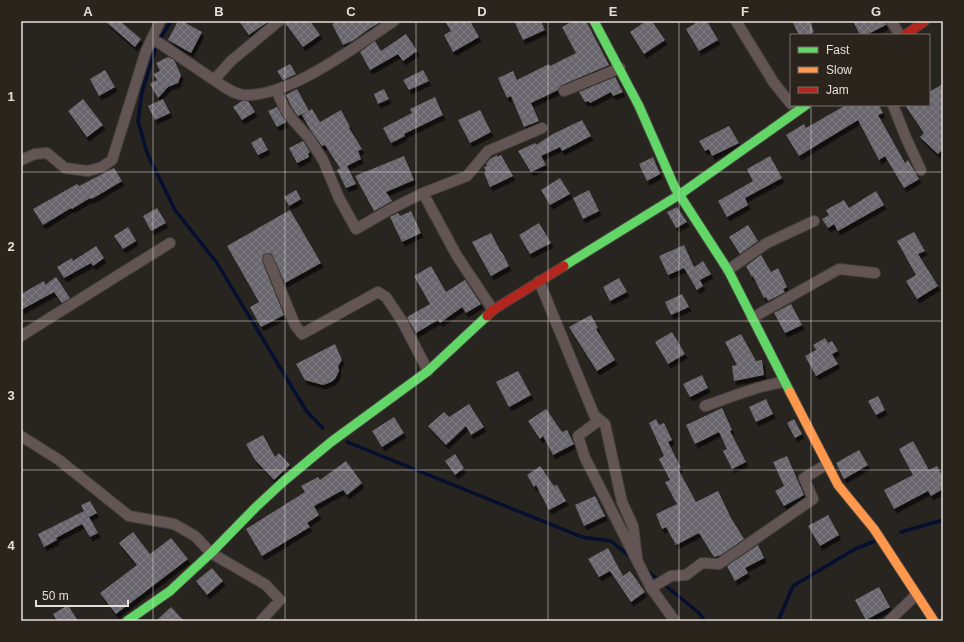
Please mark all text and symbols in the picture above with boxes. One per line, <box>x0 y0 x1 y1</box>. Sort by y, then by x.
text: A <box>83 4 93 19</box>
text: B <box>214 4 224 19</box>
text: C <box>346 4 356 19</box>
text: D <box>477 4 487 19</box>
text: E <box>609 4 618 19</box>
text: F <box>741 4 749 19</box>
text: G <box>871 4 881 19</box>
legend <box>790 34 930 106</box>
text: Fast <box>826 43 850 57</box>
text: Slow <box>826 63 852 77</box>
text: Jam <box>826 83 849 97</box>
text: 1 <box>7 89 15 104</box>
text: 2 <box>7 239 15 254</box>
text: 3 <box>7 388 15 403</box>
text: 4 <box>7 538 15 553</box>
scale bar <box>36 582 128 608</box>
text: 50 m <box>42 589 69 603</box>

